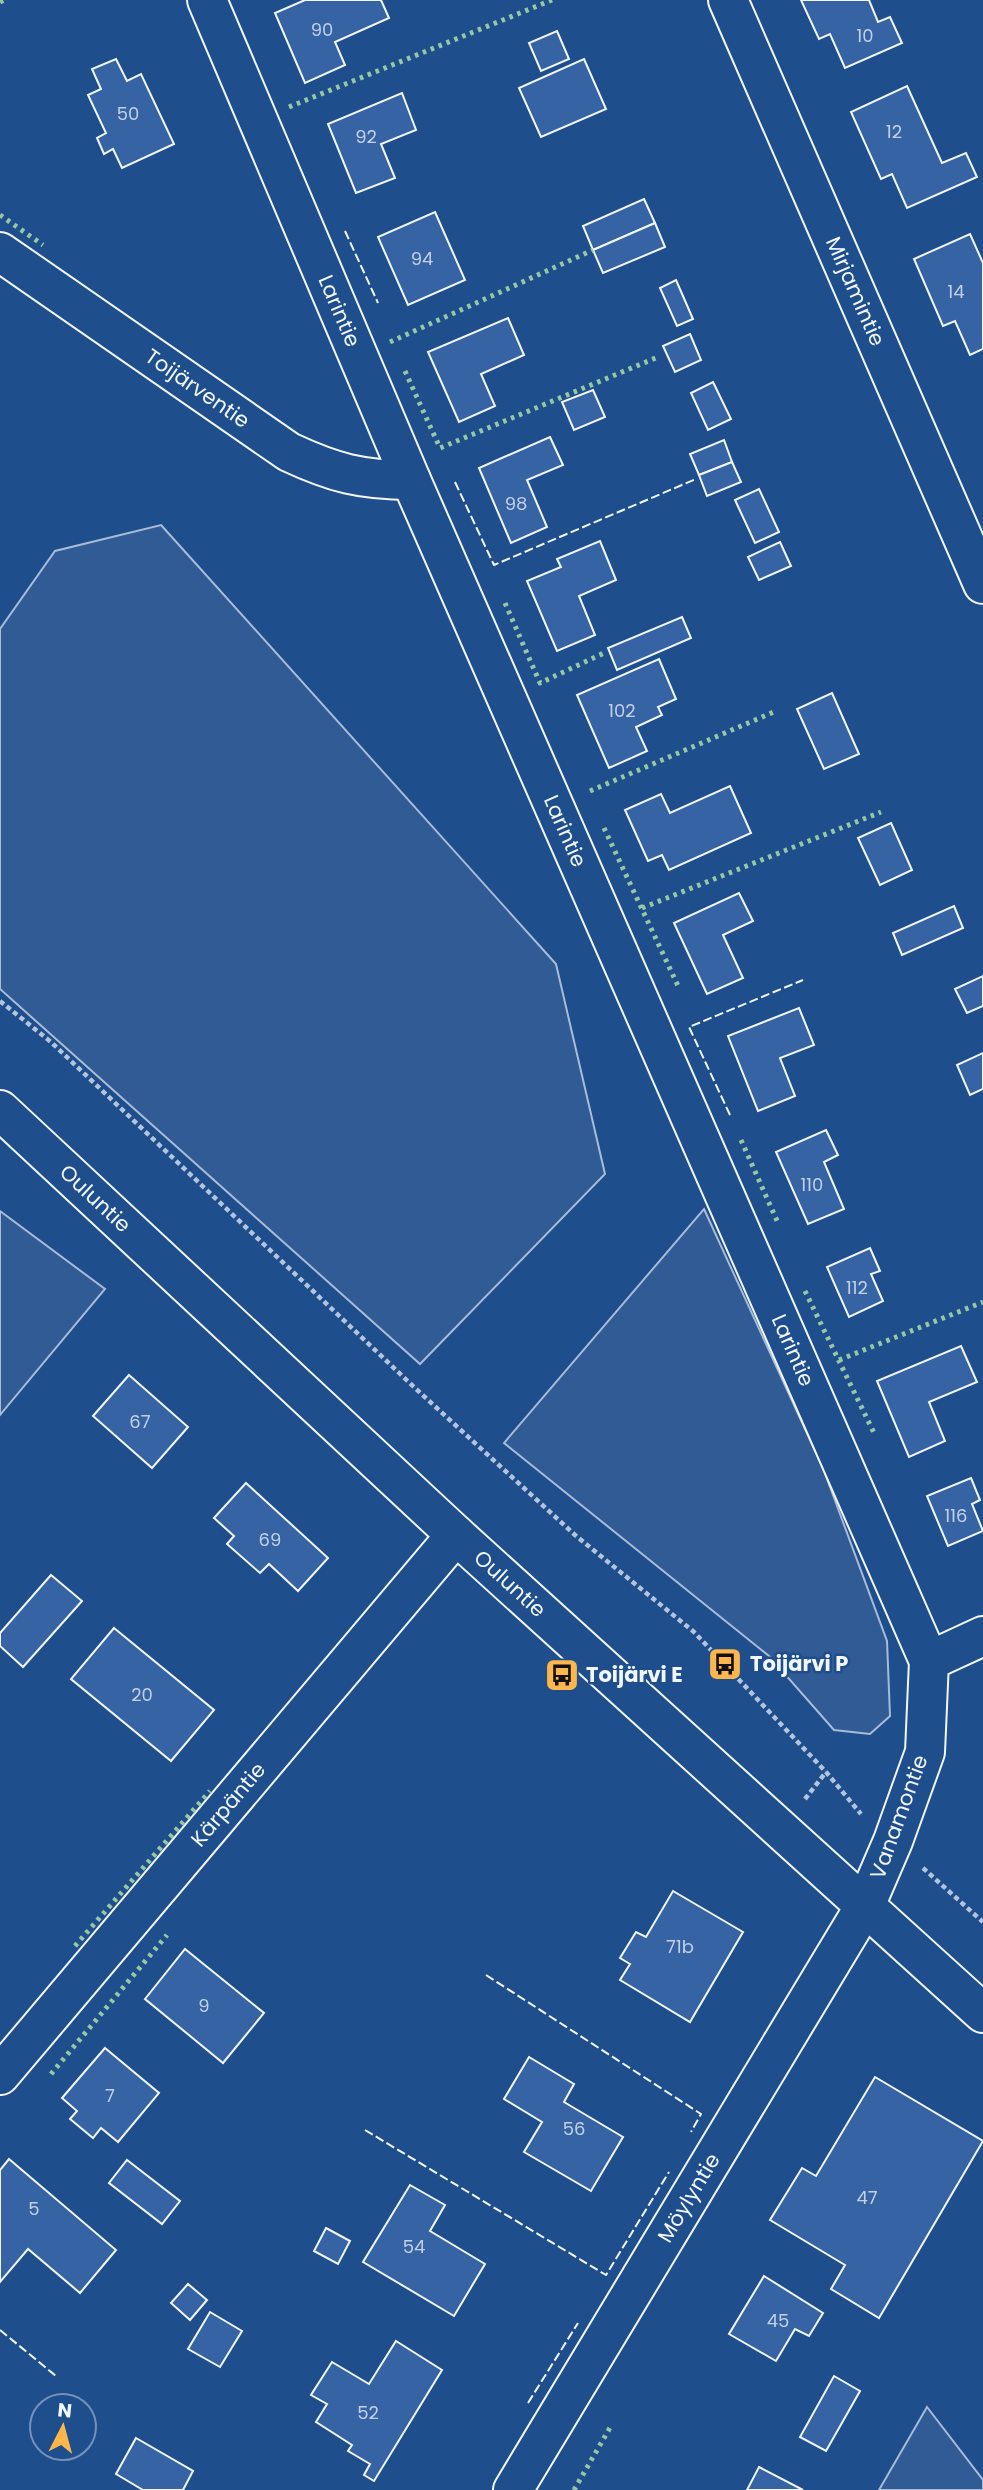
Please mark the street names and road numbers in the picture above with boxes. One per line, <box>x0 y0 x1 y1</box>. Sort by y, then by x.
street label: Mirjamintie <box>819 232 892 350</box>
street label: Larintie <box>312 270 368 351</box>
street label: Toijärventie <box>139 342 256 435</box>
street label: Larintie <box>537 791 594 871</box>
street label: Ouluntie <box>53 1158 137 1239</box>
street label: Larintie <box>765 1310 822 1391</box>
street label: Ouluntie <box>468 1543 552 1624</box>
street label: Vanamontie <box>863 1751 934 1883</box>
street label: Kärpäntie <box>184 1756 272 1853</box>
street label: Möylyntie <box>650 2148 727 2248</box>

